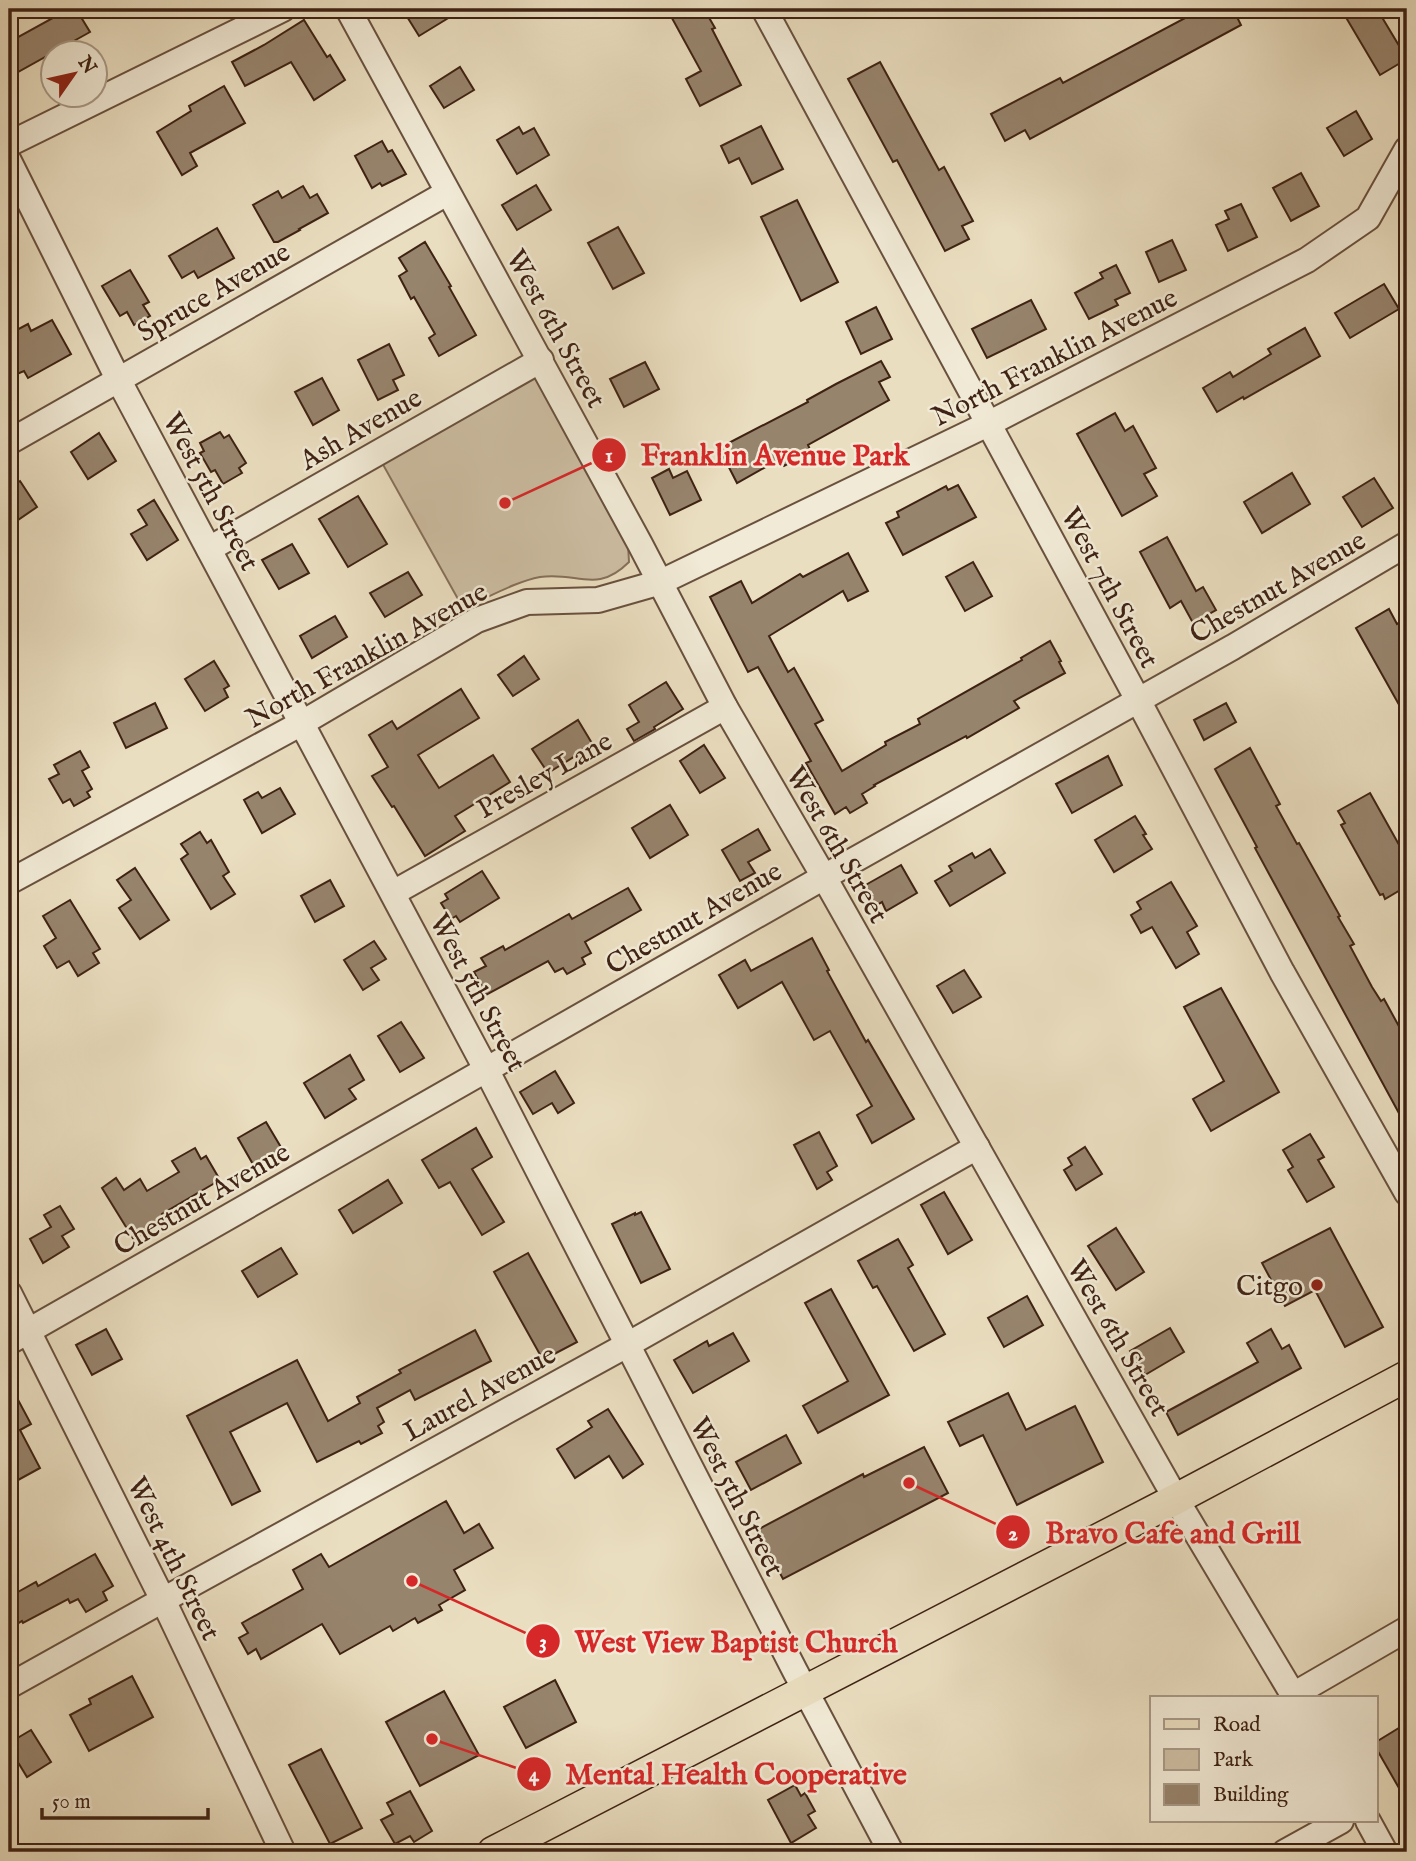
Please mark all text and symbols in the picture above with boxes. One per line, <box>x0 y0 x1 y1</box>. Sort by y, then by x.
north arrow <box>38 38 108 108</box>
text: N <box>71 51 101 80</box>
street label: Spruce Avenue <box>132 235 297 351</box>
street label: West 6th Street <box>497 244 613 415</box>
street label: North Franklin Avenue <box>927 281 1184 435</box>
street label: Ash Avenue <box>293 381 429 480</box>
street label: West 5th Street <box>153 407 266 578</box>
callout: Franklin Avenue Park <box>591 429 923 480</box>
text: Franklin Avenue Park <box>641 438 910 476</box>
text: 1 <box>605 443 613 470</box>
street label: West 7th Street <box>1052 502 1166 675</box>
street label: Chestnut Avenue <box>1184 524 1373 653</box>
street label: North Franklin Avenue <box>240 575 494 737</box>
street label: Presley Lane <box>471 725 619 828</box>
street label: West 6th Street <box>777 760 895 930</box>
street label: Chestnut Avenue <box>600 855 789 984</box>
street label: West 5th Street <box>420 908 533 1079</box>
street label: Chestnut Avenue <box>108 1136 297 1265</box>
street label: West 6th Street <box>1058 1253 1176 1423</box>
place label: Citgo <box>1236 1270 1303 1305</box>
marker: Citgo <box>1309 1277 1325 1293</box>
street label: Laurel Avenue <box>398 1338 563 1450</box>
street label: West 5th Street <box>681 1412 791 1583</box>
street label: West 4th Street <box>118 1472 228 1647</box>
callout: Bravo Cafe and Grill <box>996 1507 1314 1558</box>
text: Bravo Cafe and Grill <box>1045 1516 1302 1554</box>
text: 2 <box>1008 1521 1018 1548</box>
callout: West View Baptist Church <box>526 1616 912 1667</box>
text: West View Baptist Church <box>573 1625 899 1663</box>
text: 3 <box>539 1629 547 1656</box>
legend <box>1150 1696 1378 1822</box>
text: Road <box>1213 1712 1261 1739</box>
text: Park <box>1213 1747 1254 1774</box>
callout: Mental Health Cooperative <box>517 1748 921 1799</box>
text: Mental Health Cooperative <box>565 1757 907 1795</box>
text: 4 <box>529 1762 540 1789</box>
scale bar <box>42 1777 208 1821</box>
text: Building <box>1213 1782 1289 1809</box>
text: 50 m <box>52 1789 91 1816</box>

